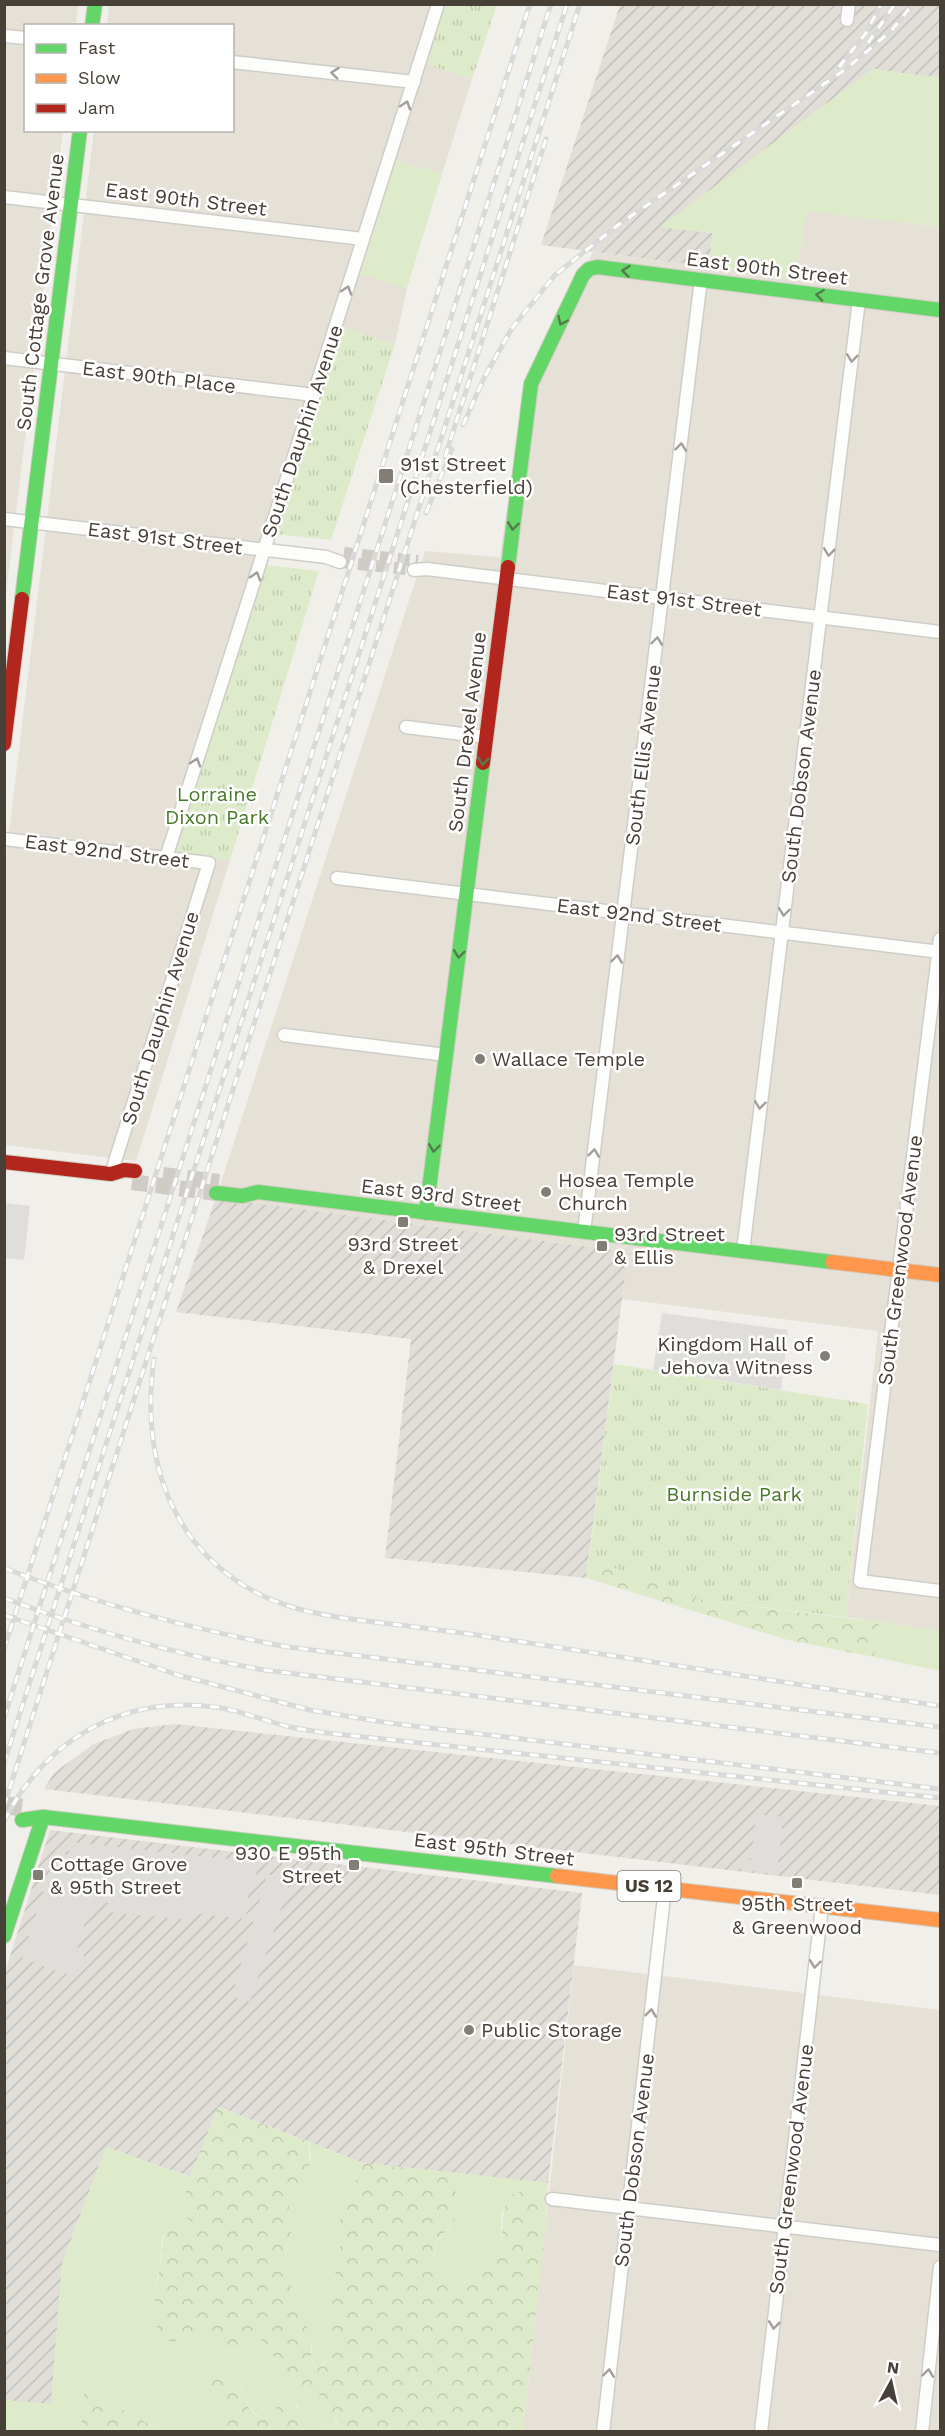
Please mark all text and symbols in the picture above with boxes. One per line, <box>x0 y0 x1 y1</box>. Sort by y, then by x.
legend <box>24 24 234 132</box>
text: Fast <box>78 37 116 58</box>
text: Slow <box>78 67 121 88</box>
one-way arrow <box>330 67 339 80</box>
text: Jam <box>78 97 115 118</box>
one-way arrow <box>399 100 412 111</box>
street label: South Cottage Grove Avenue <box>11 152 69 432</box>
street label: East 90th Street <box>104 177 269 221</box>
street label: East 90th Street <box>685 246 850 290</box>
one-way arrow <box>622 265 631 277</box>
one-way arrow <box>340 285 352 296</box>
one-way arrow <box>815 289 825 301</box>
one-way arrow <box>557 314 569 325</box>
street label: South Dauphin Avenue <box>256 322 348 540</box>
one-way arrow <box>847 353 859 363</box>
street label: East 90th Place <box>81 356 237 398</box>
one-way arrow <box>674 443 686 452</box>
place label: 91st Street (Chesterfield) <box>400 452 533 499</box>
marker: 91st Street (Chesterfield) <box>377 467 395 485</box>
street label: East 91st Street <box>86 517 244 559</box>
one-way arrow <box>508 521 520 530</box>
one-way arrow <box>823 547 835 556</box>
one-way arrow <box>248 571 261 582</box>
street label: East 91st Street <box>605 579 763 621</box>
street label: South Drexel Avenue <box>443 630 491 834</box>
one-way arrow <box>650 636 662 645</box>
street label: South Ellis Avenue <box>620 663 666 847</box>
street label: South Dobson Avenue <box>776 668 826 884</box>
one-way arrow <box>478 756 490 766</box>
one-way arrow <box>189 757 201 768</box>
park label: Lorraine Dixon Park <box>165 782 269 829</box>
street label: East 92nd Street <box>23 829 191 873</box>
street label: East 92nd Street <box>555 893 723 937</box>
one-way arrow <box>778 907 791 916</box>
street label: South Dauphin Avenue <box>116 908 204 1128</box>
one-way arrow <box>453 950 465 959</box>
one-way arrow <box>611 955 623 964</box>
place label: Wallace Temple <box>492 1047 645 1071</box>
marker: Wallace Temple <box>473 1052 487 1066</box>
one-way arrow <box>755 1101 767 1110</box>
street label: South Greenwood Avenue <box>873 1133 927 1387</box>
one-way arrow <box>428 1143 441 1152</box>
one-way arrow <box>587 1148 599 1158</box>
place label: Hosea Temple Church <box>558 1168 694 1215</box>
street label: East 93rd Street <box>360 1173 523 1217</box>
marker: Hosea Temple Church <box>539 1185 553 1199</box>
marker: 93rd Street & Drexel <box>396 1215 410 1229</box>
place label: 93rd Street & Ellis <box>614 1222 726 1269</box>
place label: 93rd Street & Drexel <box>348 1232 459 1279</box>
marker: 93rd Street & Ellis <box>595 1239 609 1253</box>
place label: Kingdom Hall of Jehova Witness <box>657 1332 813 1379</box>
marker: Kingdom Hall of Jehova Witness <box>818 1349 832 1363</box>
park label: Burnside Park <box>666 1482 802 1506</box>
street label: East 95th Street <box>412 1827 576 1871</box>
place label: 930 E 95th Street <box>235 1841 343 1888</box>
place label: Cottage Grove & 95th Street <box>50 1852 188 1899</box>
marker: 930 E 95th Street <box>347 1858 361 1872</box>
marker: Cottage Grove & 95th Street <box>31 1868 45 1882</box>
road number: US 12 <box>618 1871 680 1901</box>
marker: 95th Street & Greenwood <box>790 1876 804 1890</box>
place label: 95th Street & Greenwood <box>732 1892 862 1939</box>
one-way arrow <box>809 1960 822 1969</box>
one-way arrow <box>644 2008 657 2017</box>
place label: Public Storage <box>481 2018 622 2042</box>
marker: Public Storage <box>462 2023 476 2037</box>
street label: South Greenwood Avenue <box>764 2042 818 2296</box>
street label: South Dobson Avenue <box>609 2052 659 2268</box>
one-way arrow <box>768 2320 780 2330</box>
north arrow <box>861 2352 921 2412</box>
text: N <box>886 2357 900 2378</box>
one-way arrow <box>603 2369 615 2378</box>
one-way arrow <box>921 2369 934 2378</box>

